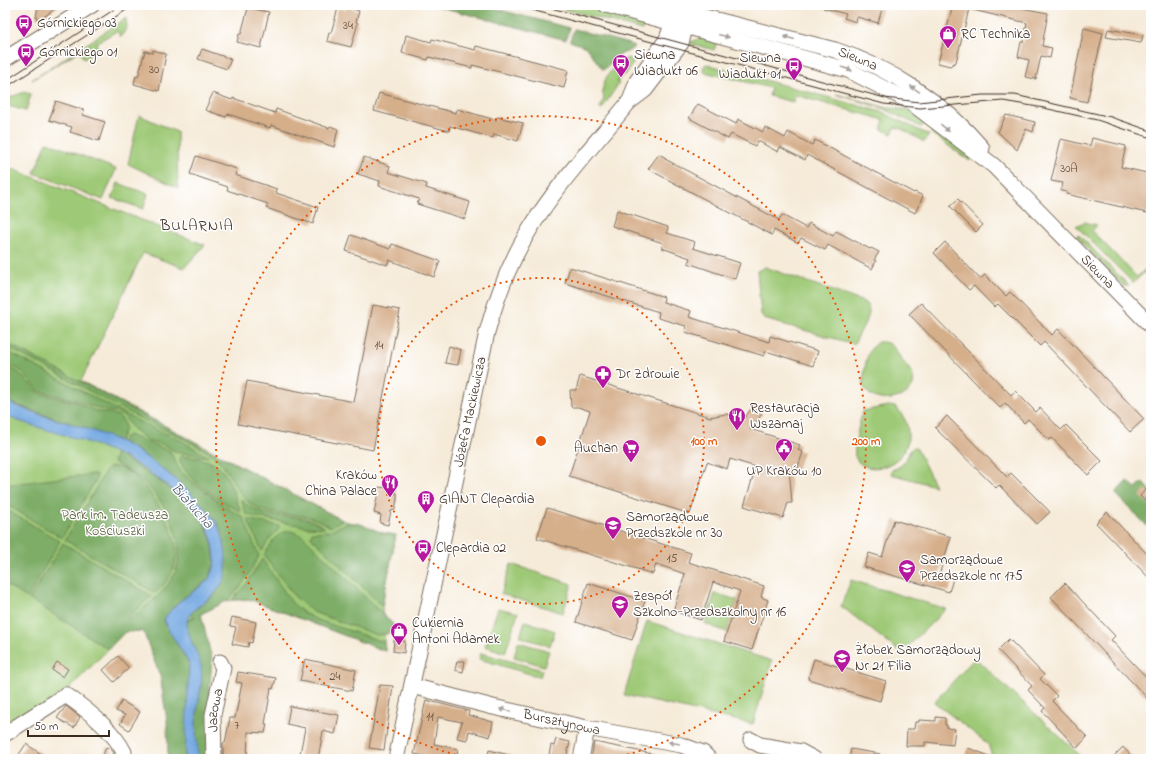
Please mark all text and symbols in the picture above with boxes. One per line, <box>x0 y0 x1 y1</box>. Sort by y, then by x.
bus stop icon: Górnickiego 03 <box>14 13 34 38</box>
place label: Górnickiego 03 <box>37 13 117 35</box>
house number: 34 <box>343 17 353 35</box>
shop icon: RC Technika <box>938 24 958 49</box>
place label: RC Technika <box>961 24 1030 45</box>
one-way arrow <box>718 33 730 39</box>
one-way arrow <box>783 35 795 41</box>
street label: Siewna <box>835 41 881 76</box>
bus stop icon: Górnickiego 01 <box>16 42 36 67</box>
place label: Górnickiego 01 <box>39 42 118 64</box>
place label: Siewna Wiadukt 06 <box>634 45 698 82</box>
place label: Siewna Wiadukt 01 <box>719 48 782 85</box>
bus stop icon: Siewna Wiadukt 06 <box>611 53 631 78</box>
bus stop icon: Siewna Wiadukt 01 <box>784 56 804 81</box>
house number: 30 <box>149 61 159 79</box>
one-way arrow <box>841 67 853 73</box>
one-way arrow <box>910 85 920 93</box>
one-way arrow <box>940 123 950 132</box>
house number: 30A <box>1060 160 1078 178</box>
district label: BULARNIA <box>159 215 234 237</box>
street label: Siewna <box>1076 249 1120 294</box>
house number: 14 <box>375 337 383 355</box>
street label: Józefa Mackiewicza <box>448 355 492 469</box>
pharmacy icon: Dr Zdrowie <box>593 364 613 389</box>
place label: Dr Zdrowie <box>615 364 680 385</box>
place label: Restauracja Wszamaj <box>750 398 820 435</box>
restaurant icon: Restauracja Wszamaj <box>727 406 747 431</box>
text: 100 m <box>691 433 718 451</box>
text: 200 m <box>851 433 881 451</box>
centre of rings <box>534 434 548 448</box>
public building icon: UP Kraków 10 <box>774 437 794 462</box>
place label: Auchan <box>574 438 618 459</box>
supermarket icon: Auchan <box>621 438 641 463</box>
place label: UP Kraków 10 <box>747 461 821 482</box>
place label: Kraków China Palace <box>305 465 378 502</box>
restaurant icon: Kraków China Palace <box>380 473 400 498</box>
water label: Białucha <box>166 478 219 534</box>
building icon: GIANT Clepardia <box>416 489 436 514</box>
place label: GIANT Clepardia <box>439 489 534 510</box>
park label: Park im. Tadeusza Kościuszki <box>62 505 168 542</box>
place label: Samorządowe Przedszkole nr 30 <box>626 507 722 544</box>
school or university icon: Samorządowe Przedszkole nr 30 <box>603 515 623 540</box>
bus stop icon: Clepardia 02 <box>413 538 433 563</box>
place label: Clepardia 02 <box>436 538 506 559</box>
house number: 15 <box>667 550 677 568</box>
place label: Samorządowe Przedszkole nr 175 <box>920 550 1023 587</box>
school or university icon: Samorządowe Przedszkole nr 175 <box>897 558 917 583</box>
place label: Zespół Szkolno-Przedszkolny nr 16 <box>633 586 786 624</box>
school or university icon: Zespół Szkolno-Przedszkolny nr 16 <box>610 594 630 619</box>
place label: Cukiernia Antoni Adamek <box>412 613 501 650</box>
shop icon: Cukiernia Antoni Adamek <box>389 621 409 646</box>
place label: Żłobek Samorządowy Nr 21 Filia <box>855 640 981 677</box>
school or university icon: Żłobek Samorządowy Nr 21 Filia <box>832 648 852 673</box>
house number: 24 <box>330 668 341 686</box>
street label: Jazowa <box>202 686 229 732</box>
street label: Bursztynowa <box>520 703 602 741</box>
one-way arrow <box>499 707 512 713</box>
house number: 11 <box>426 708 434 726</box>
scale bar <box>28 712 109 738</box>
house number: 7 <box>235 717 240 735</box>
text: 50 m <box>34 718 58 736</box>
one-way arrow <box>668 740 680 746</box>

